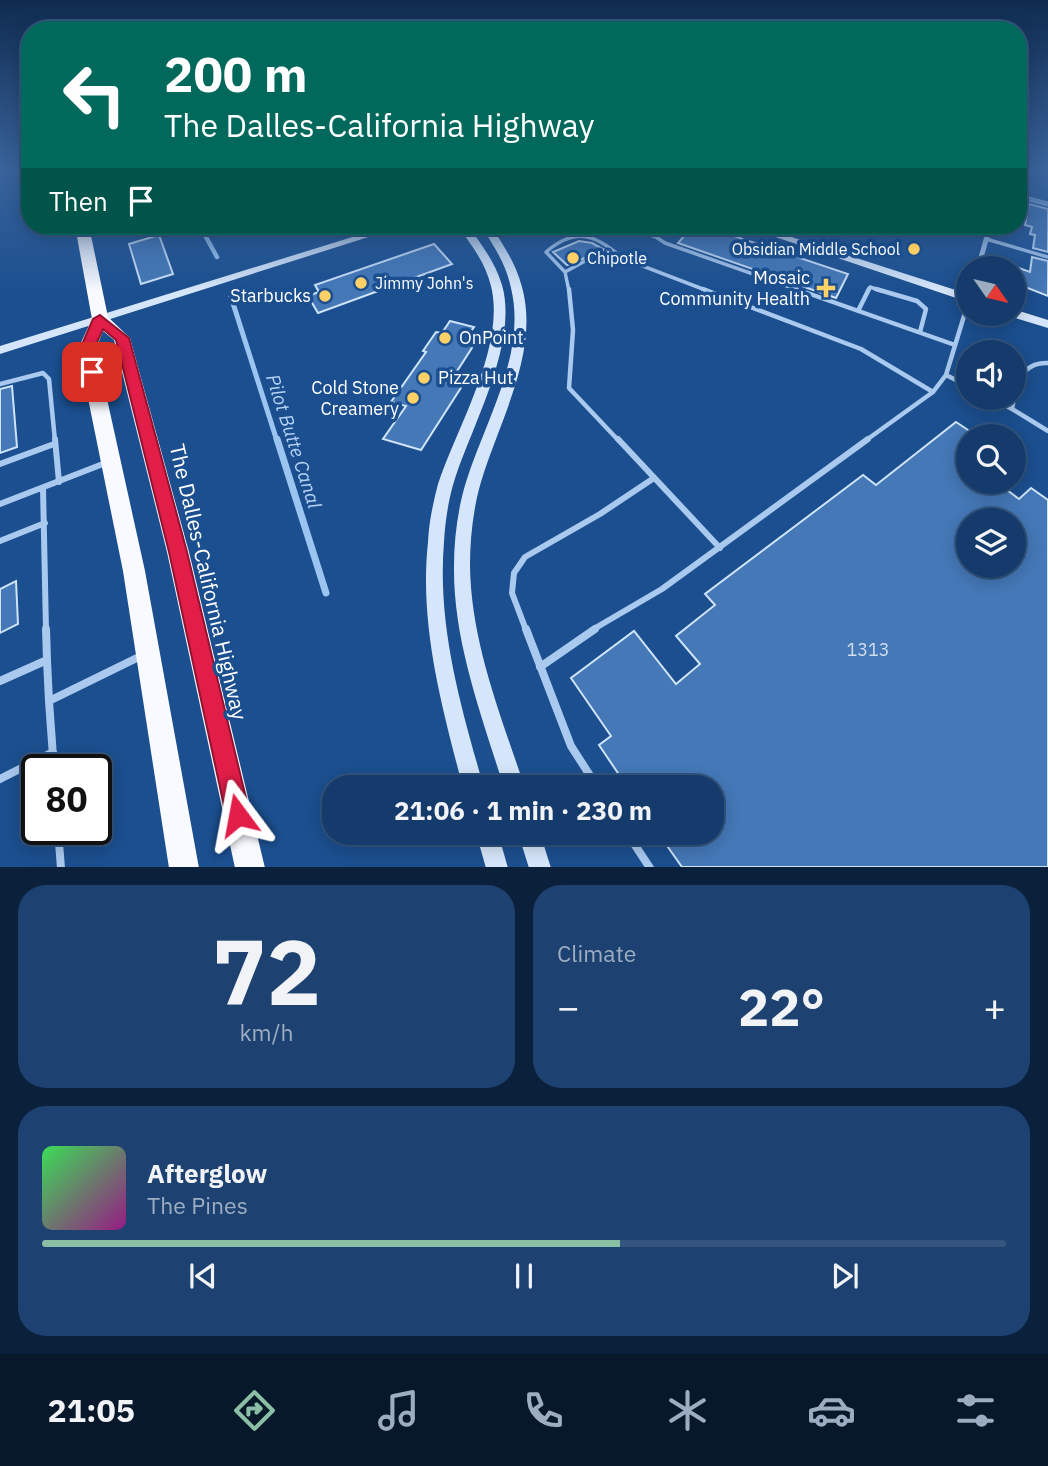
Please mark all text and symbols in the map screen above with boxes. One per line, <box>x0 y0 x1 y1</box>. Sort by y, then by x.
text: 200 m <box>164 42 308 105</box>
icon: left <box>49 49 140 140</box>
text: The Dalles-California Highway <box>164 104 595 146</box>
icon: arrive <box>122 182 160 220</box>
text: Then <box>49 184 108 218</box>
place label: Obsidian Middle School <box>732 239 900 259</box>
marker: Obsidian Middle School <box>906 241 922 257</box>
place label: Chipotle <box>587 248 647 268</box>
marker: Chipotle <box>565 250 581 266</box>
north arrow <box>956 256 1026 326</box>
map controls <box>956 256 1026 578</box>
place label: Mosaic Community Health <box>659 266 810 310</box>
place label: Jimmy John's <box>375 273 473 293</box>
marker: Jimmy John's <box>353 275 369 291</box>
marker: Mosaic Community Health <box>816 278 836 298</box>
place label: Starbucks <box>230 284 311 307</box>
marker: Starbucks <box>317 288 333 304</box>
place label: OnPoint <box>459 326 524 349</box>
marker: OnPoint <box>437 330 453 346</box>
button: sound <box>956 340 1026 410</box>
pin <box>62 342 122 402</box>
icon: arrive <box>73 353 111 391</box>
place label: Pizza Hut <box>438 366 513 389</box>
marker: Pizza Hut <box>416 370 432 386</box>
water label: Pilot Butte Canal <box>261 371 327 511</box>
place label: Cold Stone Creamery <box>311 376 399 420</box>
marker: Cold Stone Creamery <box>405 390 421 406</box>
button: search <box>956 424 1026 494</box>
street label: The Dalles-California Highway <box>164 441 255 723</box>
button: layers <box>956 508 1026 578</box>
house number: 1313 <box>846 638 890 661</box>
speed limit sign: 80 <box>21 754 112 845</box>
position arrow <box>201 778 275 852</box>
text: 21:06 · 1 min · 230 m <box>394 793 652 827</box>
text: 72 <box>212 912 321 1030</box>
text: Climate <box>557 938 636 968</box>
text: 22° <box>738 973 825 1040</box>
text: − <box>557 982 580 1031</box>
text: + <box>983 982 1006 1031</box>
text: km/h <box>239 1017 294 1047</box>
text: Afterglow <box>147 1156 267 1190</box>
text: The Pines <box>147 1190 248 1220</box>
icon: previous <box>184 1257 222 1295</box>
icon: pause <box>505 1257 543 1295</box>
icon: next <box>826 1257 864 1295</box>
icon: directions <box>230 1386 279 1435</box>
icon: music <box>374 1386 423 1435</box>
icon: phone <box>519 1386 568 1435</box>
icon: climate <box>663 1386 712 1435</box>
icon: car <box>807 1386 856 1435</box>
icon: filters <box>951 1386 1000 1435</box>
text: 21:05 <box>48 1389 135 1431</box>

